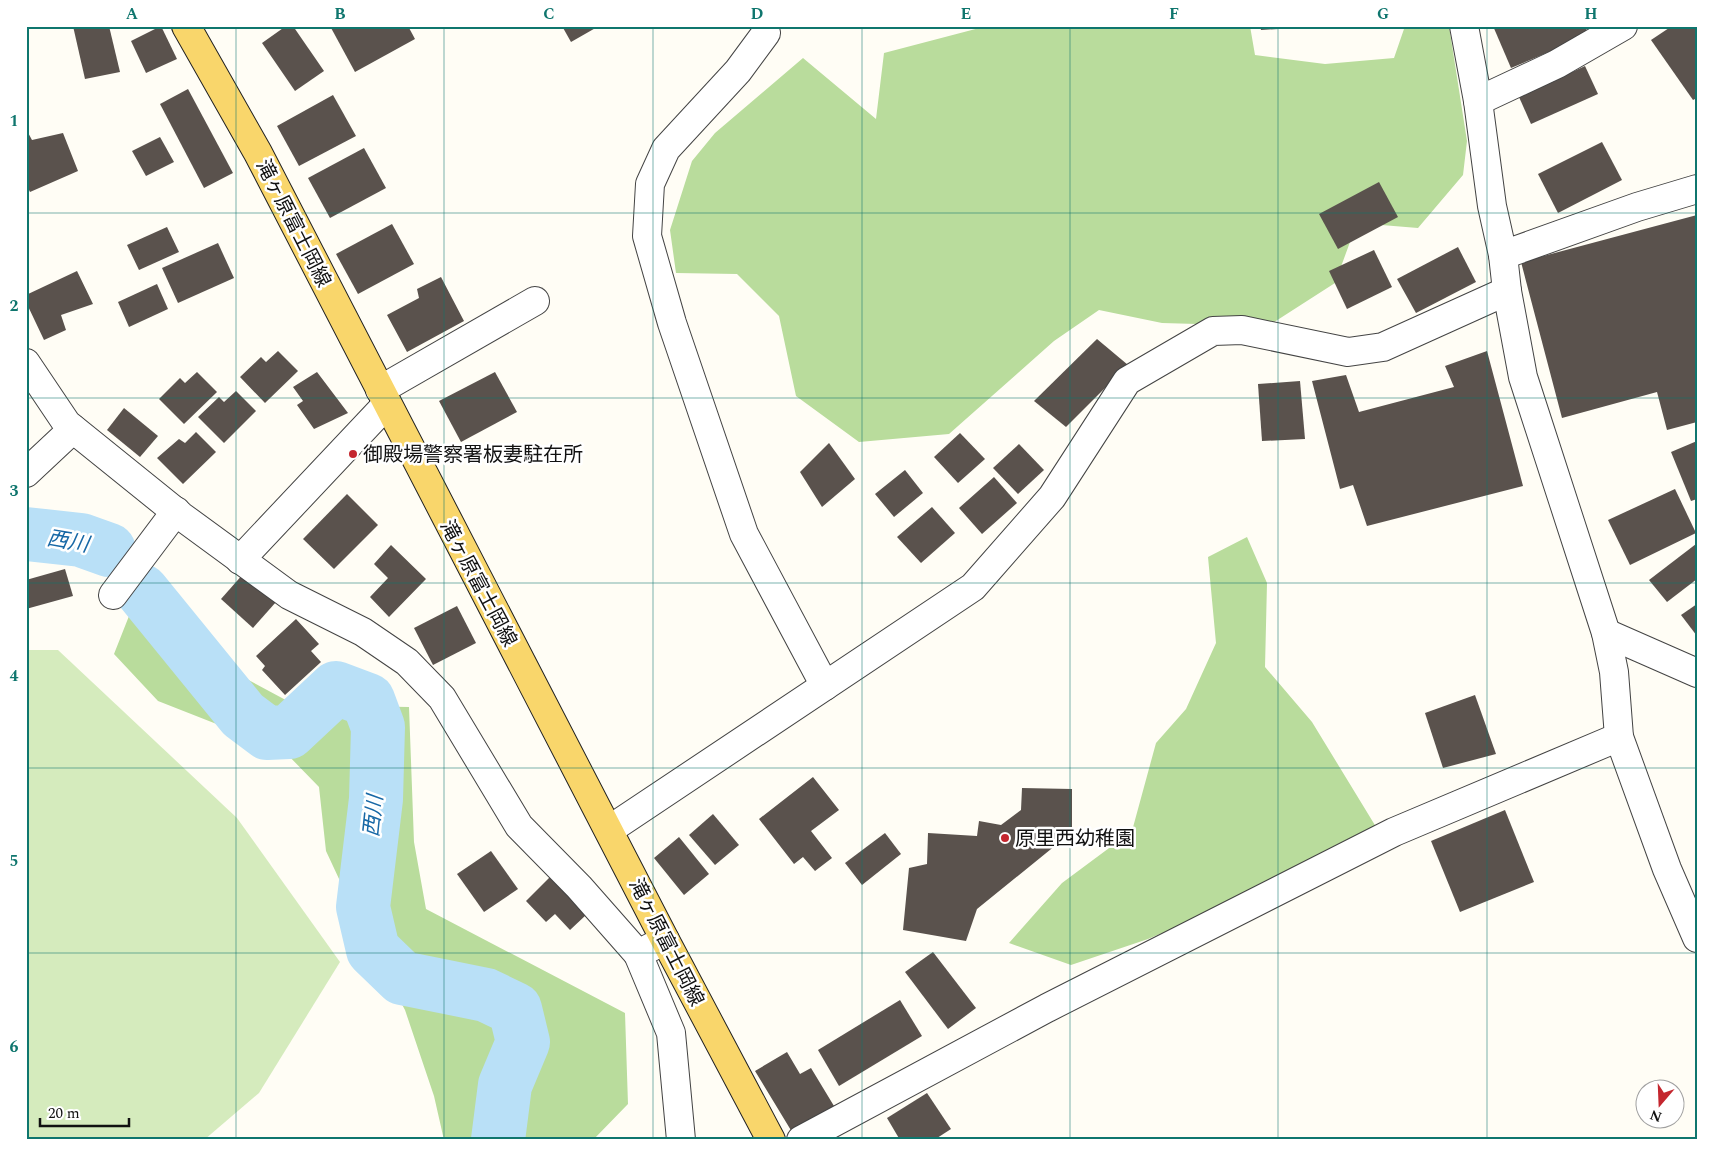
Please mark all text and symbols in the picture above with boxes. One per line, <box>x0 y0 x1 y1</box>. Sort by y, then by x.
text: A <box>126 2 139 26</box>
text: B <box>334 2 346 26</box>
text: C <box>543 2 555 26</box>
text: D <box>751 2 764 26</box>
text: E <box>961 2 971 26</box>
text: F <box>1169 2 1179 26</box>
text: G <box>1377 2 1389 26</box>
text: H <box>1584 2 1598 26</box>
text: 1 <box>10 109 18 133</box>
street label: 滝ヶ原富士岡線 <box>248 154 338 293</box>
text: 2 <box>10 294 19 318</box>
place label: 御殿場警察署板妻駐在所 <box>363 440 583 470</box>
marker: 御殿場警察署板妻駐在所 <box>347 448 359 460</box>
text: 3 <box>10 479 19 503</box>
street label: 滝ヶ原富士岡線 <box>432 515 524 652</box>
water label: 西川 <box>44 523 93 562</box>
text: 4 <box>10 664 19 688</box>
water label: 西川 <box>356 792 392 839</box>
place label: 原里西幼稚園 <box>1015 824 1135 854</box>
marker: 原里西幼稚園 <box>999 832 1011 844</box>
text: 5 <box>10 849 18 873</box>
street label: 滝ヶ原富士岡線 <box>621 873 711 1012</box>
text: 6 <box>10 1035 19 1059</box>
north arrow <box>1636 1078 1686 1128</box>
scale bar <box>40 1096 129 1128</box>
text: 20 m <box>48 1102 80 1125</box>
text: N <box>1647 1104 1665 1128</box>

